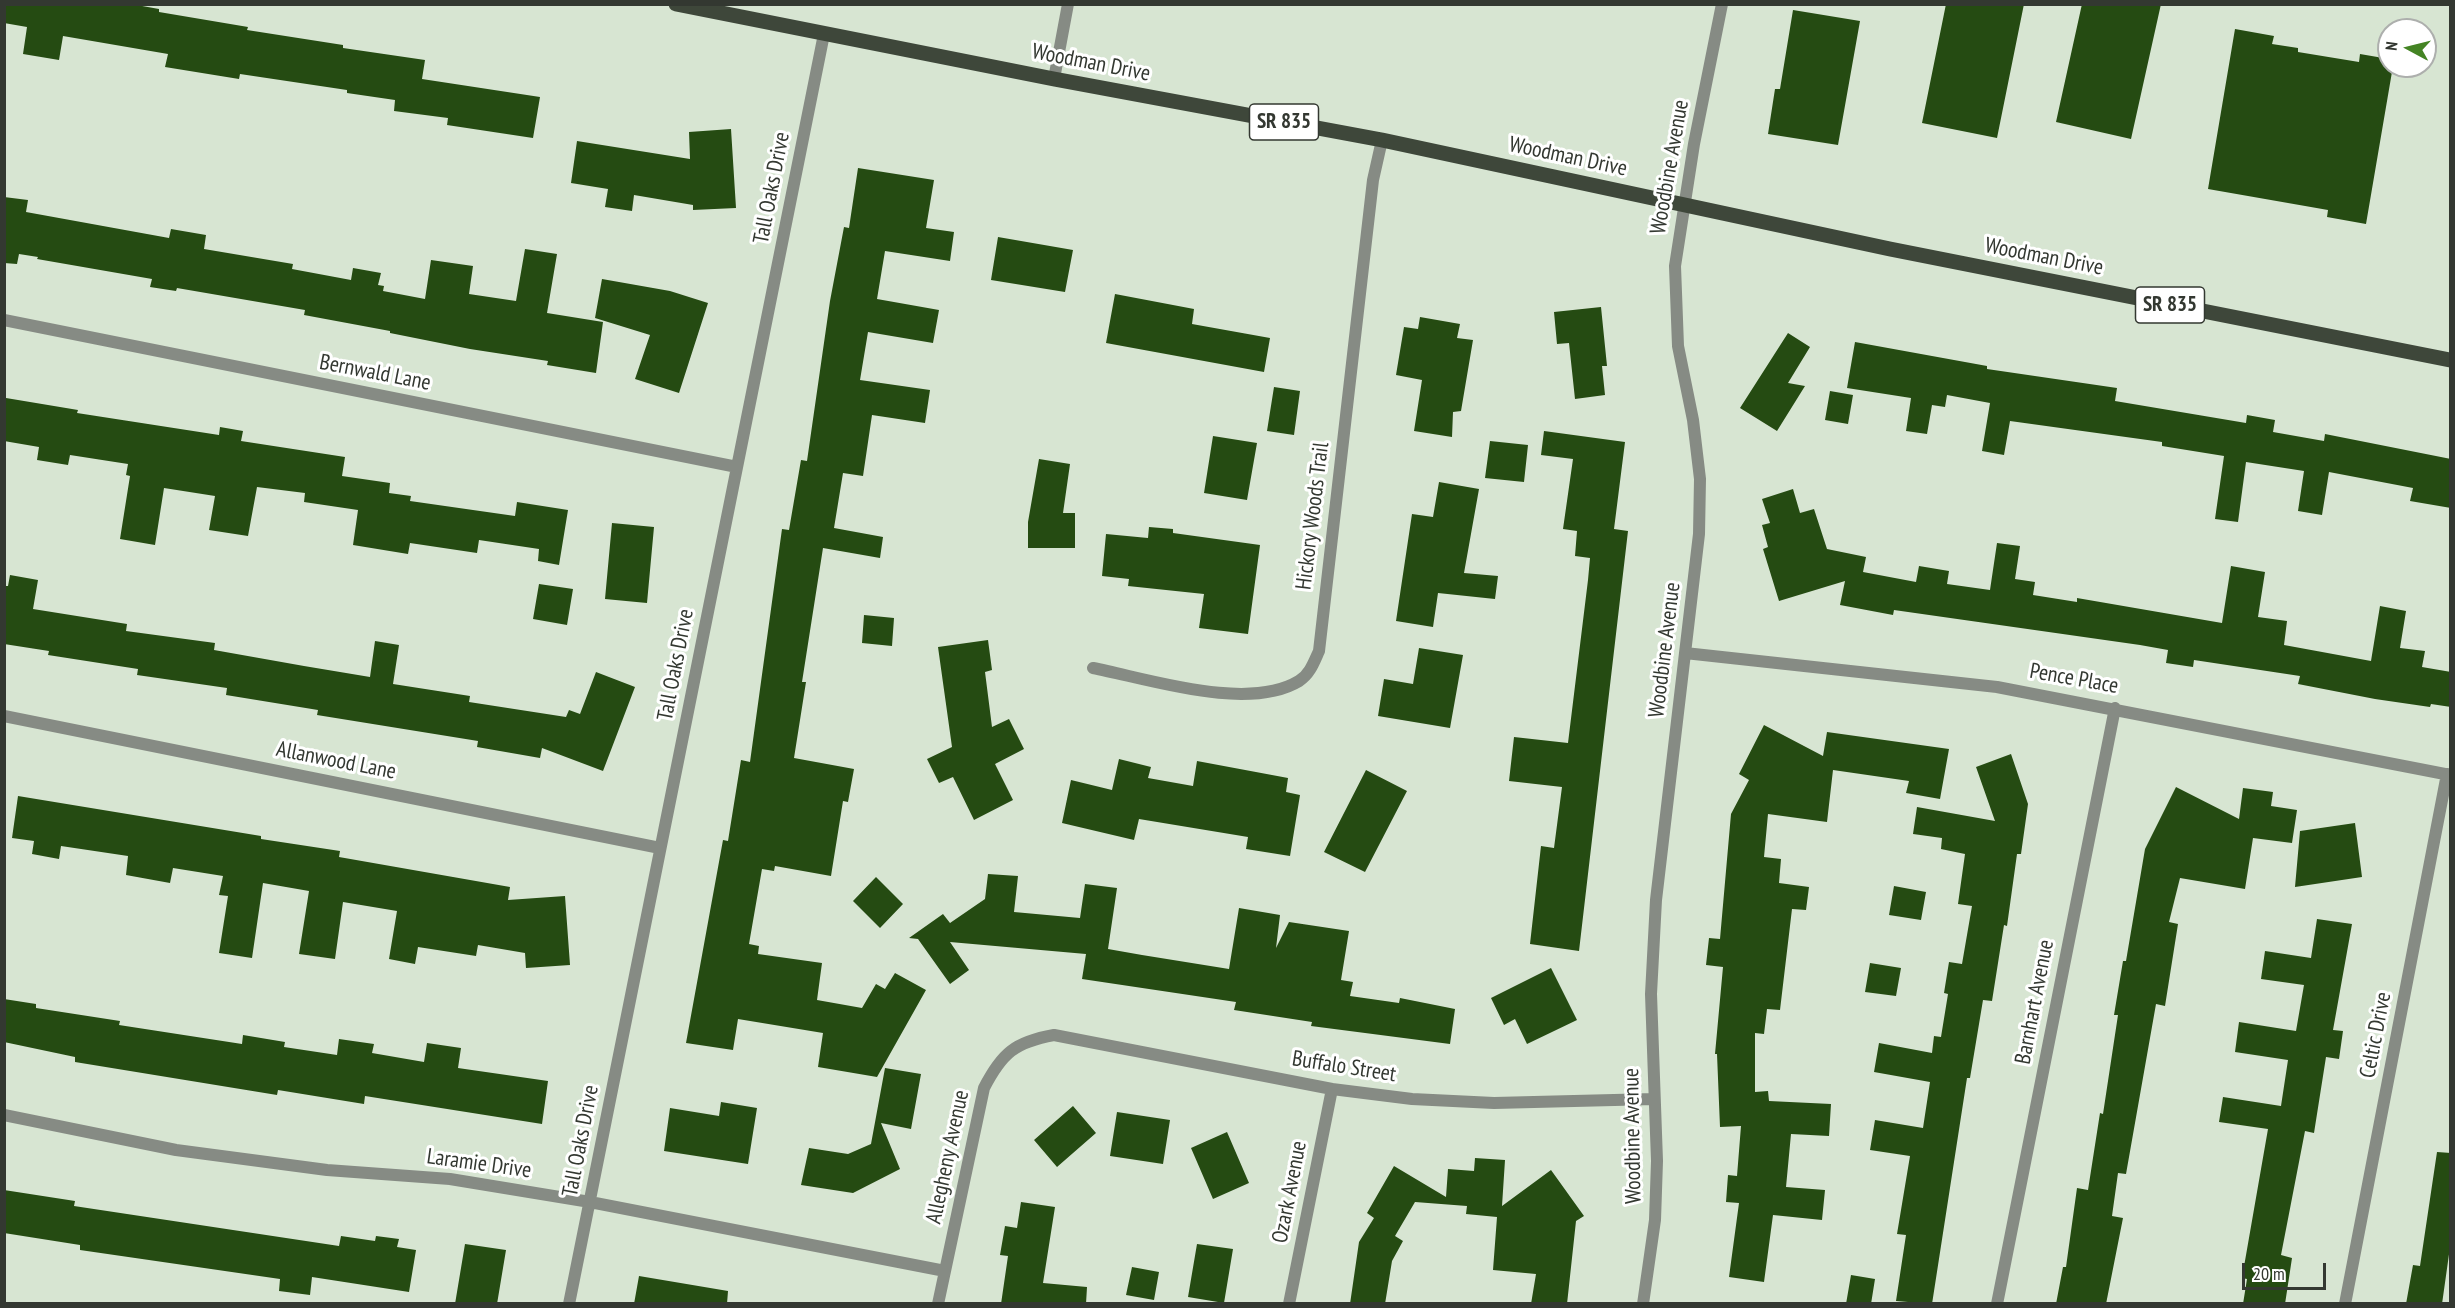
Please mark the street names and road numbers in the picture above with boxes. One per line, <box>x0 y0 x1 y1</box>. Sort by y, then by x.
street label: Woodman Drive <box>1030 39 1152 87</box>
street label: Woodbine Avenue <box>1645 98 1695 236</box>
road number: SR 835 <box>1250 104 1318 140</box>
street label: Tall Oaks Drive <box>748 130 796 246</box>
street label: Woodman Drive <box>1507 132 1629 182</box>
street label: Woodman Drive <box>1983 233 2105 281</box>
road number: SR 835 <box>2136 287 2204 323</box>
street label: Bernwald Lane <box>317 349 433 397</box>
street label: Hickory Woods Trail <box>1291 441 1335 591</box>
street label: Woodbine Avenue <box>1644 581 1686 719</box>
street label: Tall Oaks Drive <box>652 607 700 723</box>
street label: Pence Place <box>2028 658 2120 700</box>
street label: Allanwood Lane <box>274 736 398 786</box>
street label: Barnhart Avenue <box>2010 938 2060 1066</box>
street label: Celtic Drive <box>2355 990 2397 1080</box>
street label: Buffalo Street <box>1290 1046 1398 1088</box>
street label: Woodbine Avenue <box>1619 1068 1647 1204</box>
street label: Tall Oaks Drive <box>557 1083 605 1199</box>
street label: Allegheny Avenue <box>921 1088 975 1226</box>
street label: Ozark Avenue <box>1267 1139 1313 1245</box>
street label: Laramie Drive <box>425 1144 533 1184</box>

